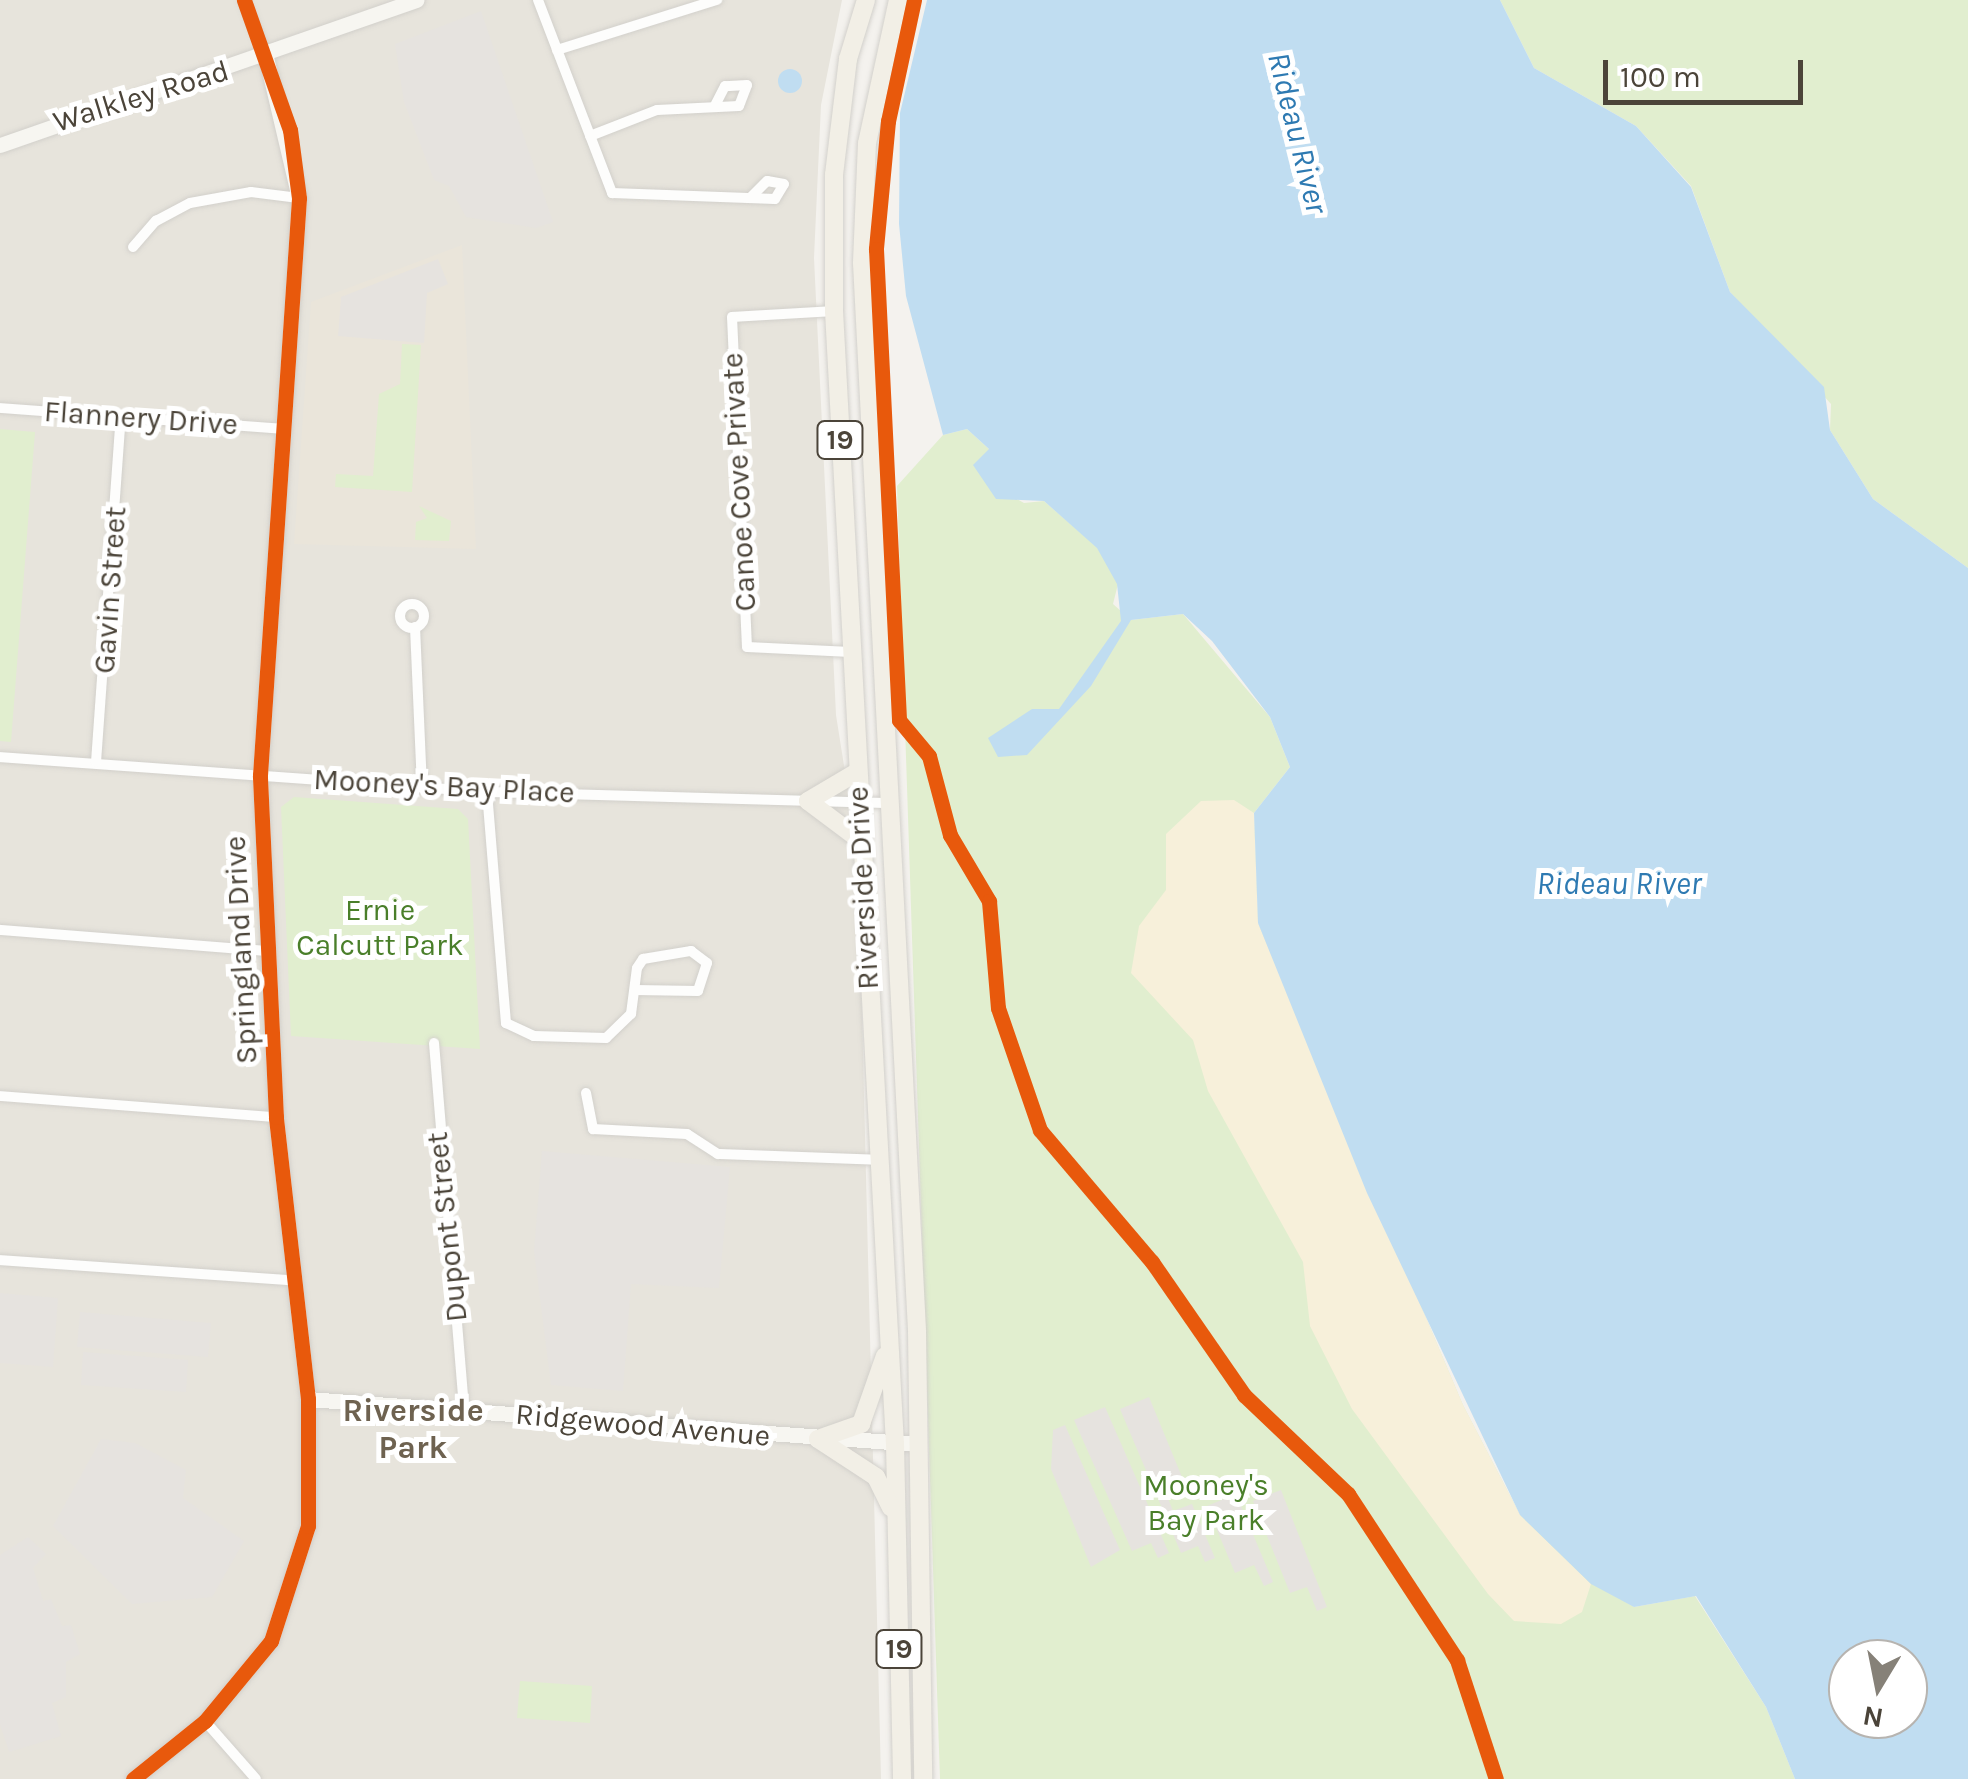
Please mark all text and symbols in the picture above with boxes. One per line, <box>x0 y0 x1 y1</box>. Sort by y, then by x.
scale bar <box>1608 40 1808 102</box>
water label: Rideau River <box>1258 48 1336 218</box>
street label: Walkley Road <box>49 52 233 140</box>
text: 100 m <box>1620 59 1701 95</box>
street label: Canoe Cove Private <box>714 352 764 612</box>
street label: Flannery Drive <box>43 393 239 443</box>
road number: 19 <box>815 417 865 463</box>
street label: Gavin Street <box>86 505 134 675</box>
street label: Mooney's Bay Place <box>313 761 575 811</box>
street label: Riverside Drive <box>840 785 886 991</box>
street label: Springland Drive <box>217 835 265 1065</box>
water label: Rideau River <box>1536 865 1702 903</box>
park label: Ernie Calcutt Park <box>296 892 464 962</box>
street label: Dupont Street <box>419 1130 475 1324</box>
district label: Riverside Park <box>342 1393 484 1468</box>
street label: Ridgewood Avenue <box>514 1396 772 1454</box>
park label: Mooney's Bay Park <box>1143 1467 1269 1538</box>
road number: 19 <box>874 1626 924 1672</box>
north arrow <box>1828 1639 1928 1739</box>
text: N <box>1860 1699 1886 1735</box>

